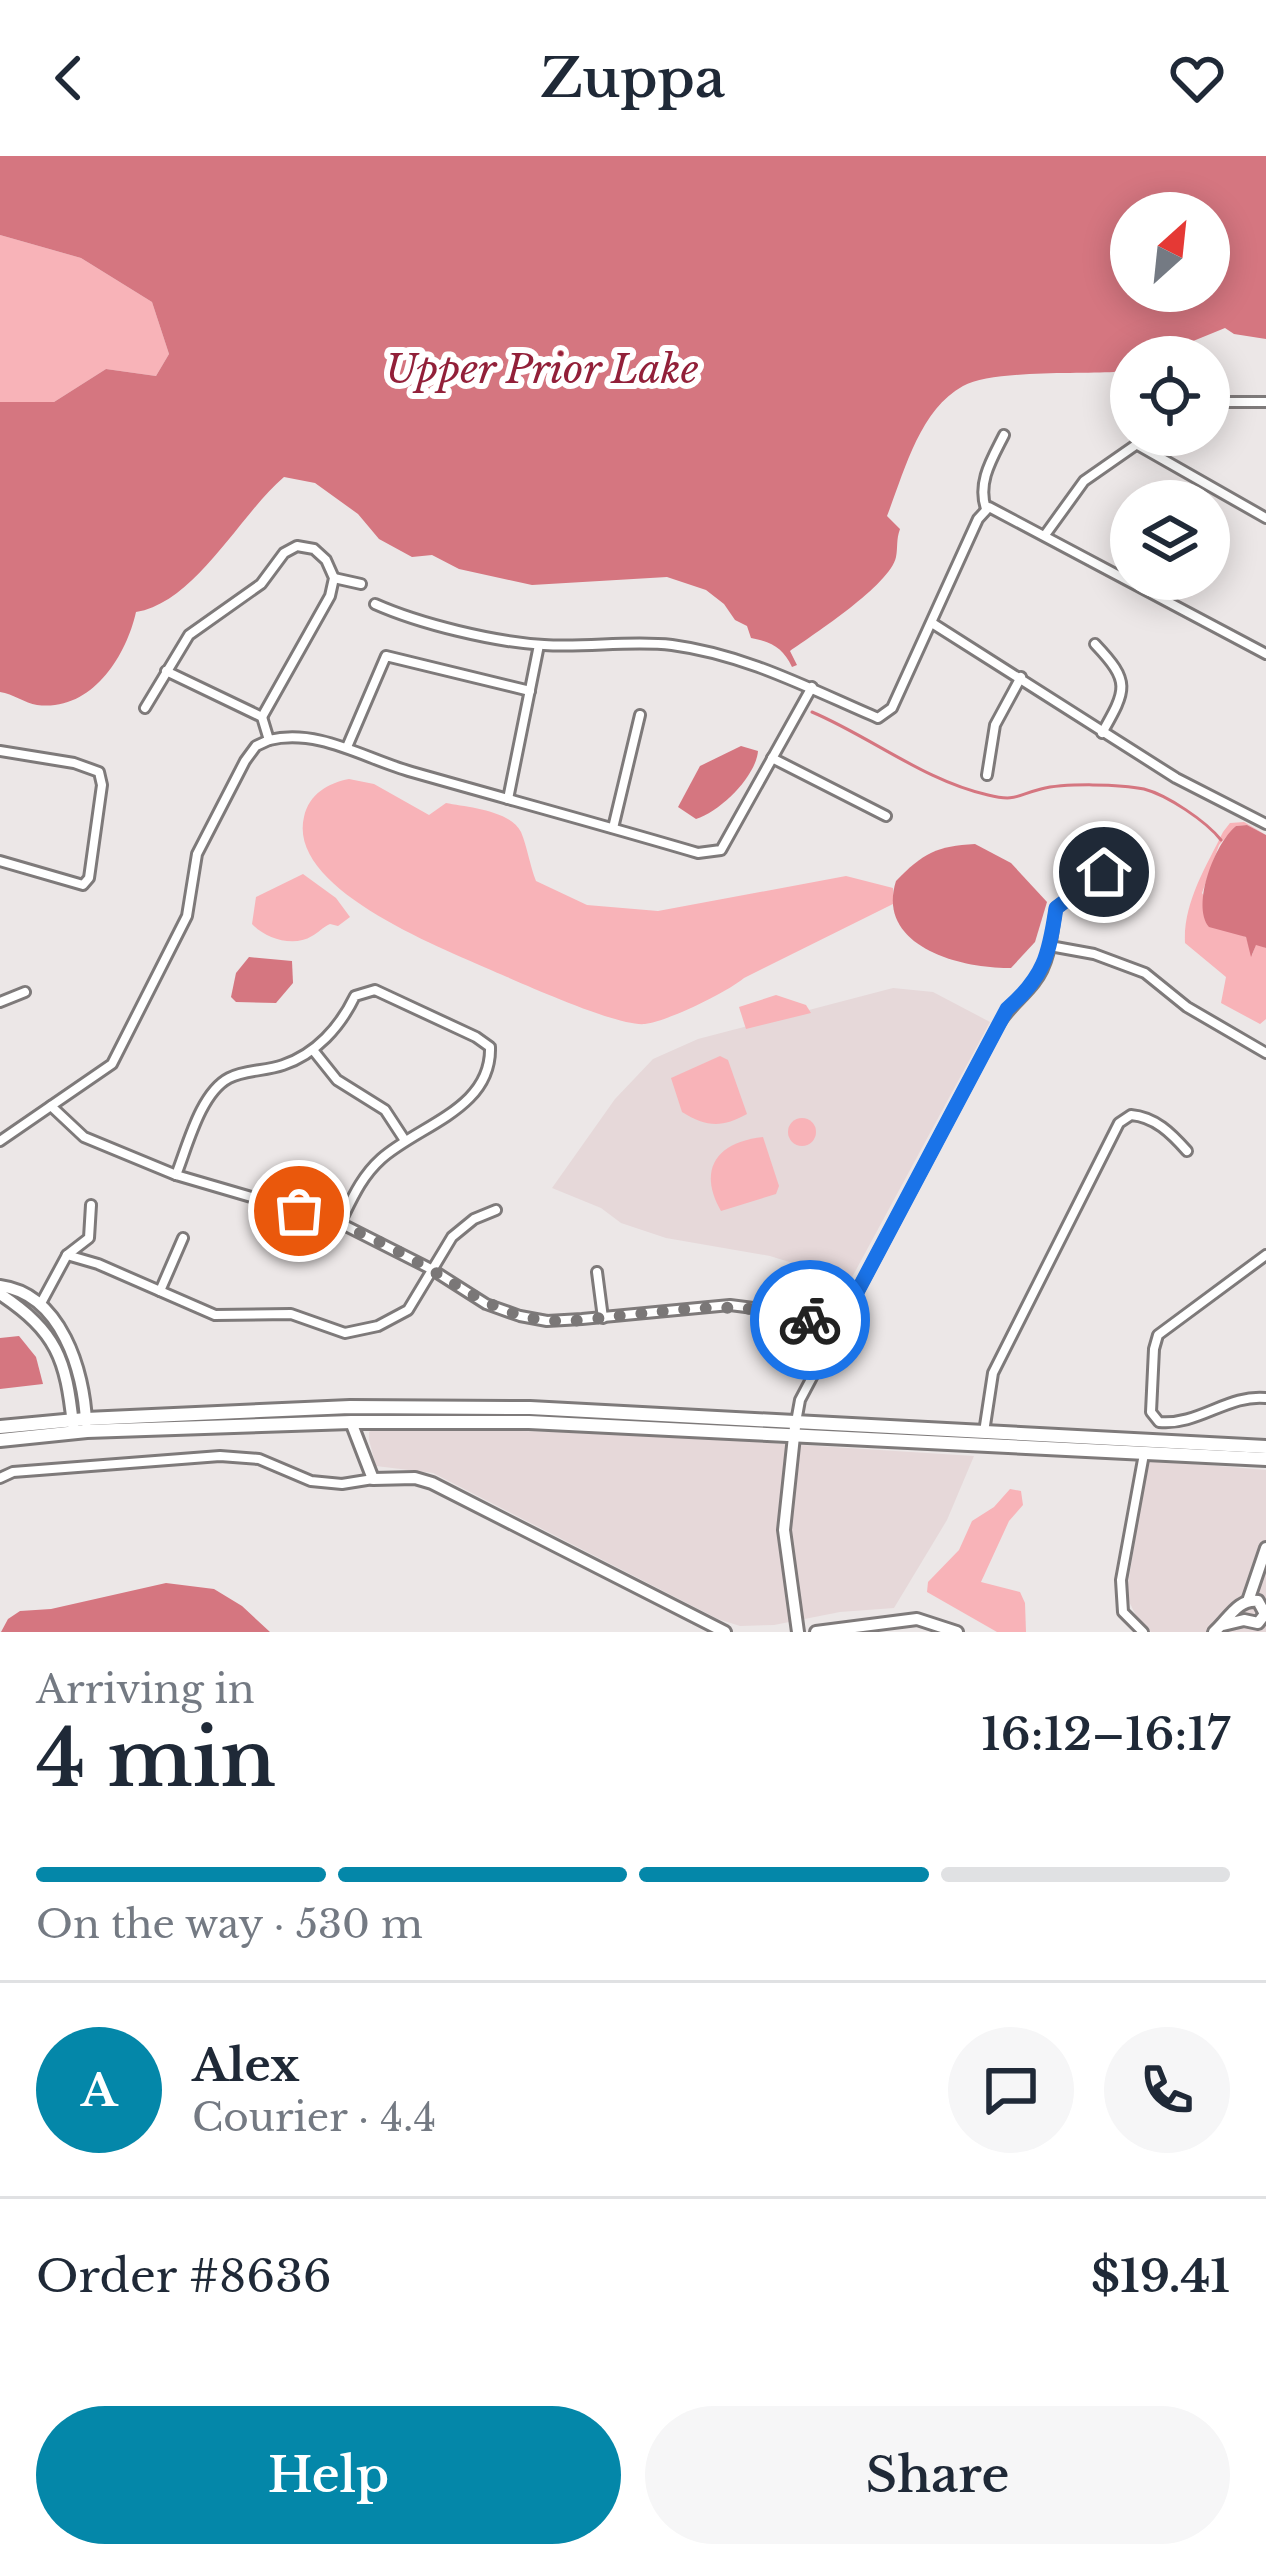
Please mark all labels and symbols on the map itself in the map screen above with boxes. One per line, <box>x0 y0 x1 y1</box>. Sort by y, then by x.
north arrow <box>1110 192 1230 312</box>
water label: Upper Prior Lake <box>385 345 699 394</box>
pin <box>1053 821 1155 923</box>
pin <box>248 1160 350 1262</box>
courier <box>750 1260 870 1380</box>

